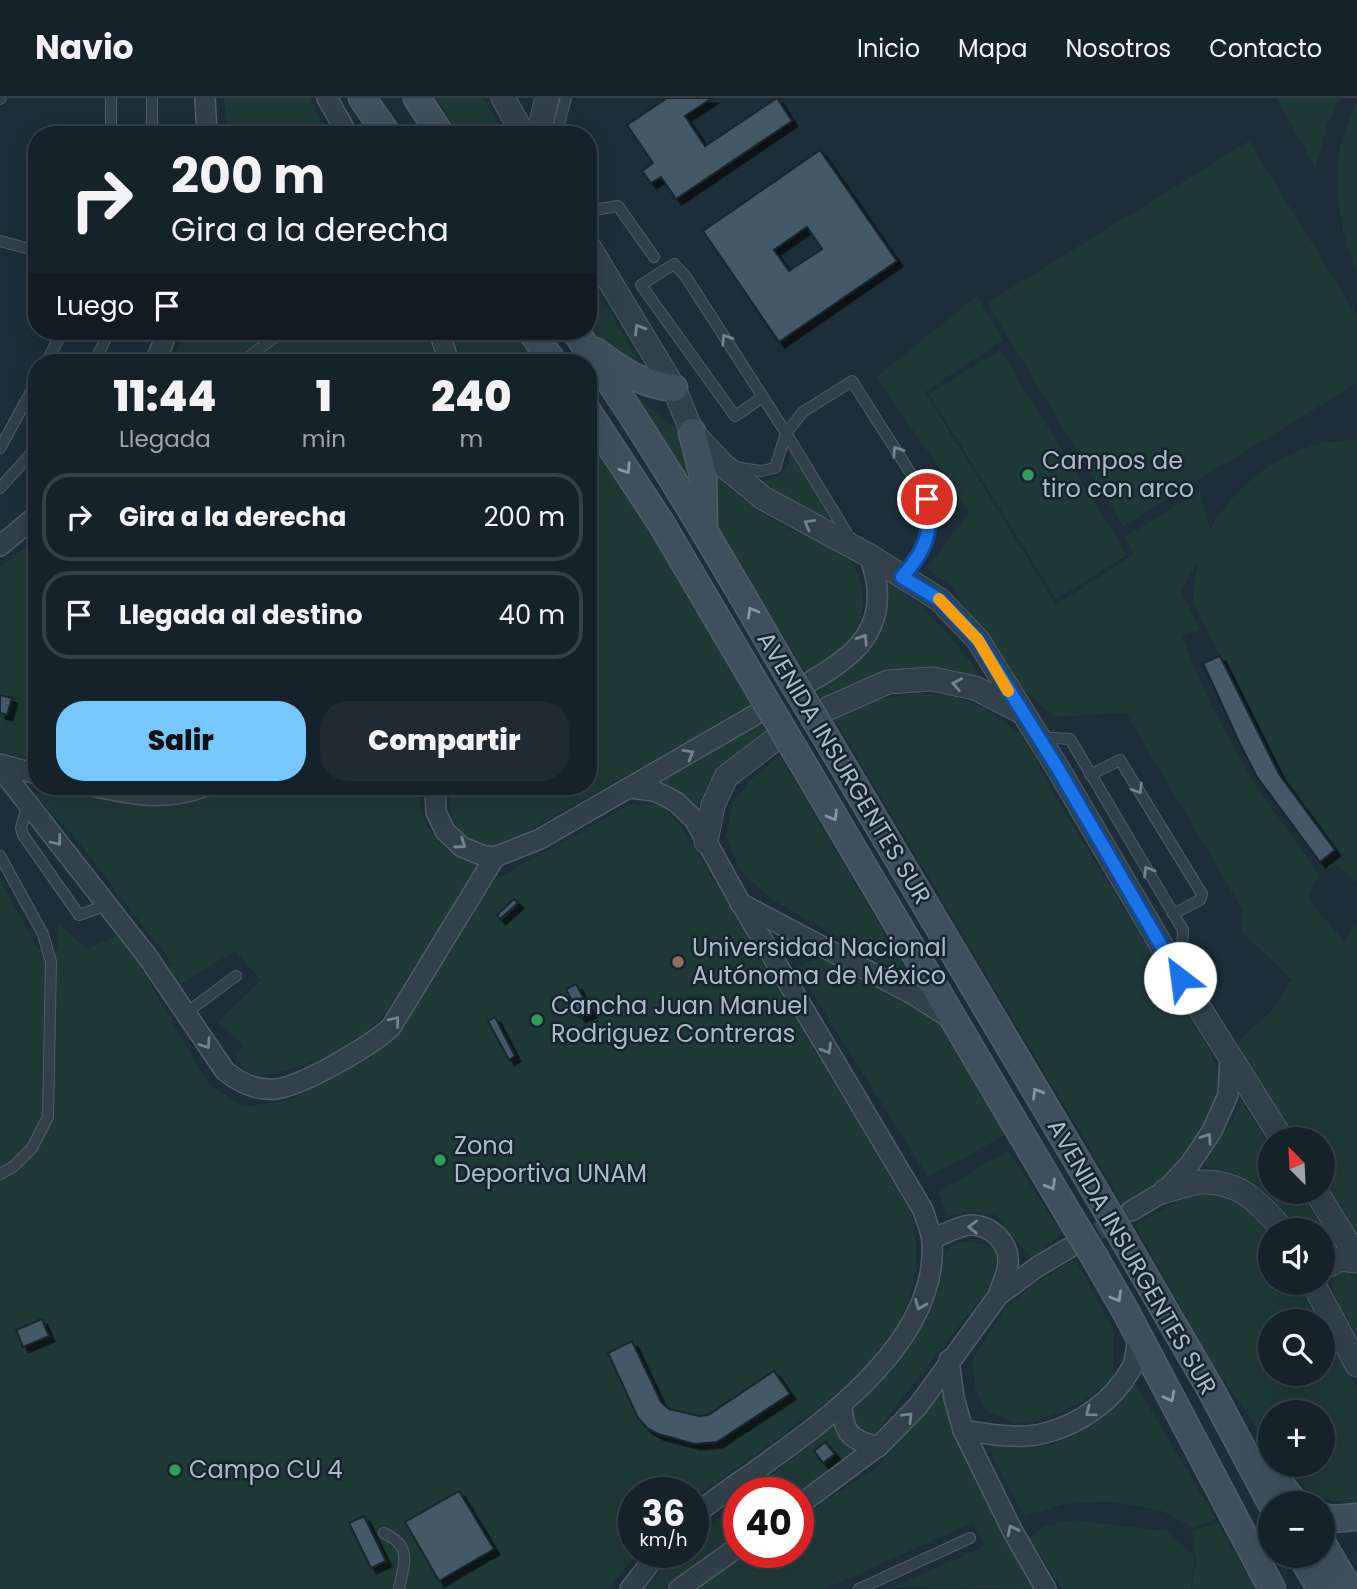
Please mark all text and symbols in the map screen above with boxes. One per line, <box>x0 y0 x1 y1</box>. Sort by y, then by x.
text: Navio <box>35 24 134 71</box>
text: Inicio <box>857 32 920 65</box>
text: Mapa <box>958 32 1027 65</box>
text: Nosotros <box>1065 32 1171 65</box>
text: Contacto <box>1209 32 1322 65</box>
text: 200 m <box>171 142 325 210</box>
icon: right <box>56 154 147 245</box>
text: Gira a la derecha <box>171 207 449 252</box>
icon: arrive <box>148 287 186 325</box>
text: Luego <box>56 288 134 324</box>
one-way arrow <box>634 324 647 337</box>
one-way arrow <box>721 334 734 347</box>
text: 11:44 <box>113 367 217 426</box>
text: 1 <box>316 367 332 426</box>
text: 240 <box>431 367 512 426</box>
text: Llegada <box>119 423 211 455</box>
text: min <box>302 423 346 455</box>
text: m <box>460 423 483 455</box>
place label: Campos de tiro con arco <box>1042 444 1194 505</box>
one-way arrow <box>893 446 906 459</box>
one-way arrow <box>618 461 630 474</box>
marker: Campos de tiro con arco <box>1020 467 1036 483</box>
pin <box>897 469 957 529</box>
icon: arrive <box>908 480 946 518</box>
icon: right <box>60 498 98 536</box>
text: Gira a la derecha <box>119 499 347 535</box>
text: 200 m <box>484 499 565 535</box>
one-way arrow <box>804 519 817 532</box>
icon: arrive <box>60 596 98 634</box>
text: Llegada al destino <box>119 597 363 633</box>
text: 40 m <box>499 597 565 633</box>
one-way arrow <box>747 606 760 619</box>
street label: AVENIDA INSURGENTES SUR <box>750 625 939 910</box>
one-way arrow <box>855 634 868 647</box>
one-way arrow <box>951 678 963 693</box>
button: Salir <box>56 701 306 781</box>
button: Compartir <box>320 701 569 781</box>
one-way arrow <box>681 749 694 762</box>
one-way arrow <box>1130 782 1143 795</box>
one-way arrow <box>825 808 838 821</box>
one-way arrow <box>49 832 61 845</box>
one-way arrow <box>453 836 466 848</box>
one-way arrow <box>1143 866 1156 879</box>
place label: Universidad Nacional Autónoma de México <box>692 931 947 992</box>
position arrow <box>1143 941 1217 1015</box>
marker: Universidad Nacional Autónoma de México <box>670 954 686 970</box>
place label: Cancha Juan Manuel Rodriguez Contreras <box>551 989 808 1050</box>
marker: Cancha Juan Manuel Rodriguez Contreras <box>529 1012 545 1028</box>
one-way arrow <box>386 1017 399 1029</box>
one-way arrow <box>198 1036 210 1049</box>
one-way arrow <box>819 1041 832 1054</box>
one-way arrow <box>1032 1088 1045 1101</box>
street label: AVENIDA INSURGENTES SUR <box>1040 1113 1225 1401</box>
north arrow <box>1258 1127 1335 1204</box>
map controls <box>1258 1127 1335 1568</box>
place label: Zona Deportiva UNAM <box>454 1129 647 1190</box>
one-way arrow <box>1199 1133 1212 1146</box>
marker: Zona Deportiva UNAM <box>432 1152 448 1168</box>
one-way arrow <box>1043 1177 1056 1190</box>
button: sound <box>1258 1218 1335 1295</box>
one-way arrow <box>967 1220 978 1235</box>
one-way arrow <box>1109 1290 1122 1303</box>
one-way arrow <box>915 1298 929 1310</box>
button: search <box>1258 1309 1335 1386</box>
one-way arrow <box>1161 1390 1175 1403</box>
button: + <box>1258 1400 1335 1477</box>
one-way arrow <box>1085 1404 1098 1416</box>
one-way arrow <box>899 1412 912 1425</box>
place label: Campo CU 4 <box>189 1453 343 1486</box>
marker: Campo CU 4 <box>167 1462 183 1478</box>
speed limit sign: 40 <box>723 1477 814 1568</box>
text: 36 <box>642 1489 685 1538</box>
button: − <box>1258 1491 1335 1568</box>
one-way arrow <box>1007 1525 1021 1537</box>
text: km/h <box>640 1527 687 1552</box>

